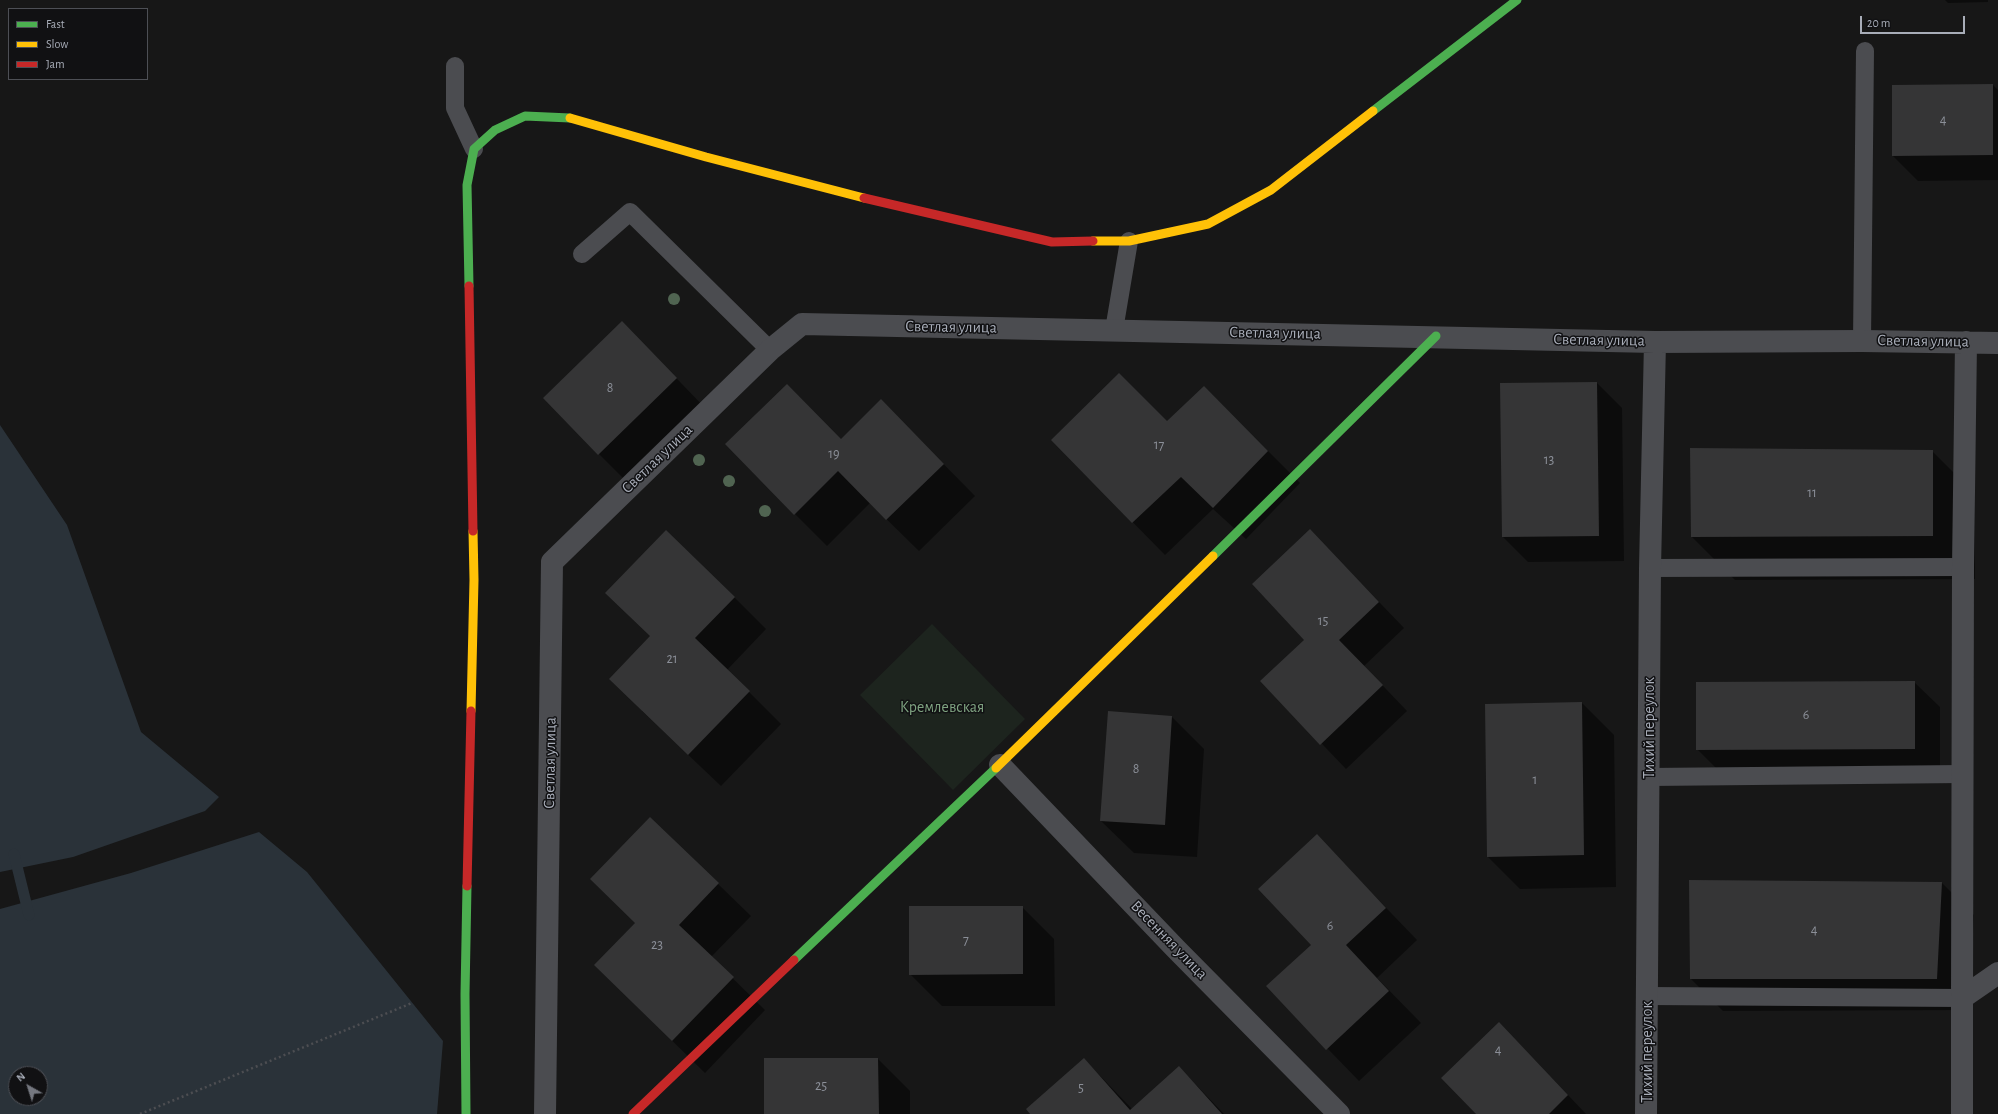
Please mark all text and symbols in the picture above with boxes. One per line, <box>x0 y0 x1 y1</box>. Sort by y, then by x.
legend <box>8 8 148 80</box>
scale bar <box>1862 8 1967 34</box>
text: 20 m <box>1867 17 1890 29</box>
text: Fast <box>46 18 65 30</box>
text: Slow <box>46 38 68 50</box>
text: Jam <box>46 58 65 70</box>
house number: 4 <box>1940 112 1946 128</box>
street label: Светлая улица <box>905 317 997 337</box>
street label: Светлая улица <box>1229 323 1321 343</box>
street label: Светлая улица <box>1553 330 1645 350</box>
street label: Светлая улица <box>1877 331 1969 351</box>
house number: 8 <box>607 380 613 396</box>
street label: Светлая улица <box>617 420 697 498</box>
house number: 17 <box>1154 437 1164 453</box>
house number: 19 <box>828 446 840 462</box>
house number: 13 <box>1544 452 1554 468</box>
house number: 11 <box>1807 485 1817 501</box>
house number: 15 <box>1318 613 1328 629</box>
house number: 21 <box>666 651 678 667</box>
street label: Тихий переулок <box>1639 677 1659 779</box>
park label: Кремлевская <box>900 697 984 717</box>
house number: 6 <box>1803 707 1809 723</box>
street label: Светлая улица <box>540 717 560 809</box>
house number: 8 <box>1133 761 1139 777</box>
house number: 1 <box>1533 772 1537 788</box>
street label: Весенняя улица <box>1127 897 1211 983</box>
house number: 6 <box>1327 918 1333 934</box>
house number: 4 <box>1811 922 1817 938</box>
house number: 7 <box>963 932 969 948</box>
house number: 23 <box>651 937 663 953</box>
street label: Тихий переулок <box>1637 1001 1657 1103</box>
house number: 4 <box>1495 1042 1501 1058</box>
north arrow <box>8 1066 48 1106</box>
text: N <box>14 1070 27 1084</box>
house number: 25 <box>815 1078 827 1094</box>
house number: 5 <box>1078 1080 1084 1096</box>

